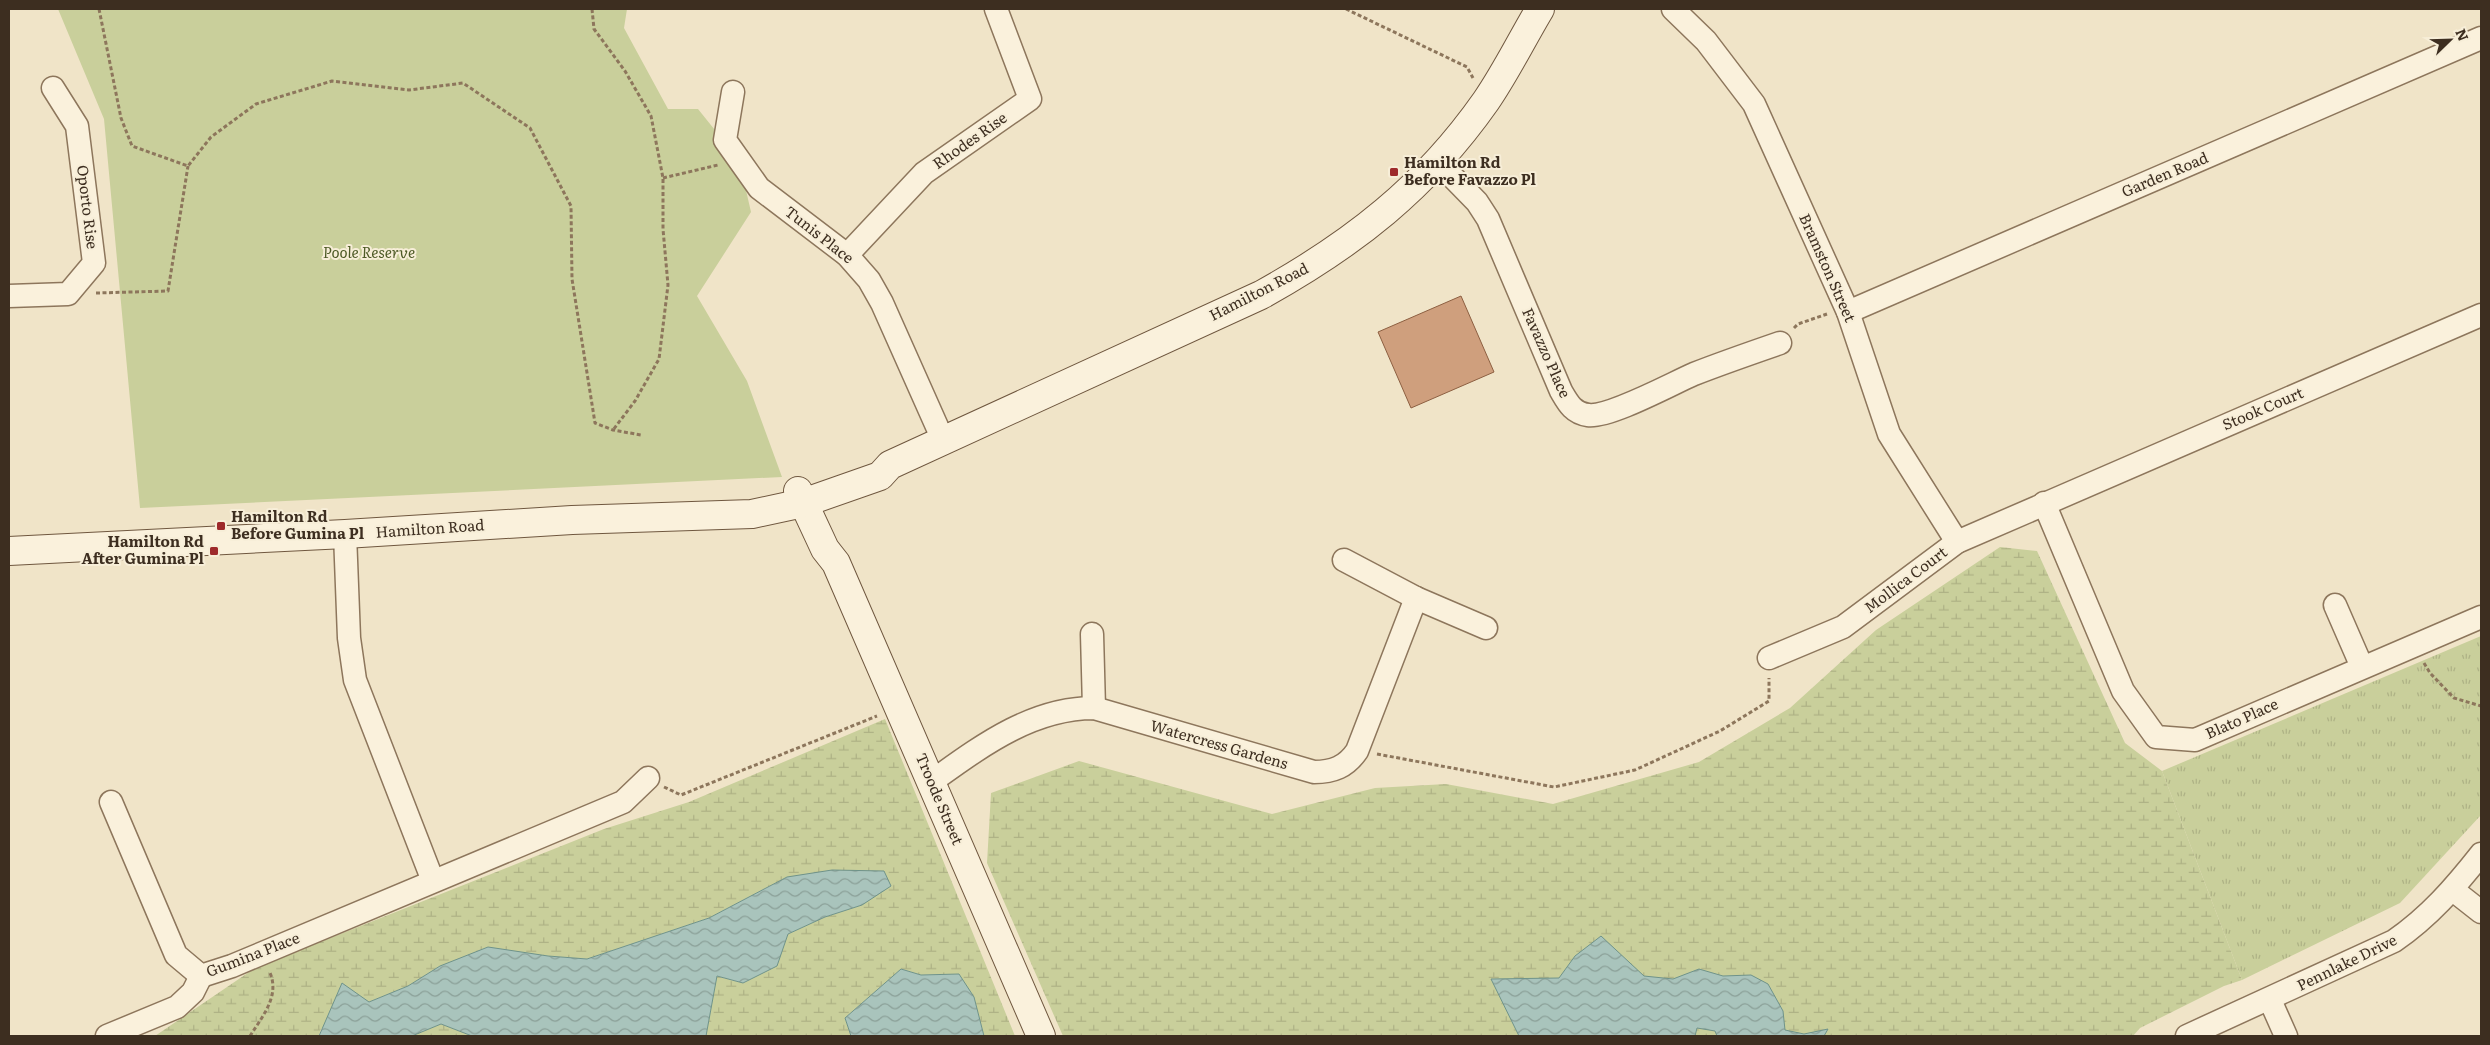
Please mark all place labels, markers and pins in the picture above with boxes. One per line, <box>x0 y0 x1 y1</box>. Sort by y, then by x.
place label: Hamilton Rd Before Favazzo Pl <box>1404 150 1537 190</box>
marker: Hamilton Rd Before Favazzo Pl <box>1388 166 1400 178</box>
place label: Hamilton Rd Before Gumina Pl <box>231 504 365 544</box>
marker: Hamilton Rd Before Gumina Pl <box>215 520 227 532</box>
place label: Hamilton Rd After Gumina Pl <box>81 529 205 569</box>
marker: Hamilton Rd After Gumina Pl <box>208 545 220 557</box>

